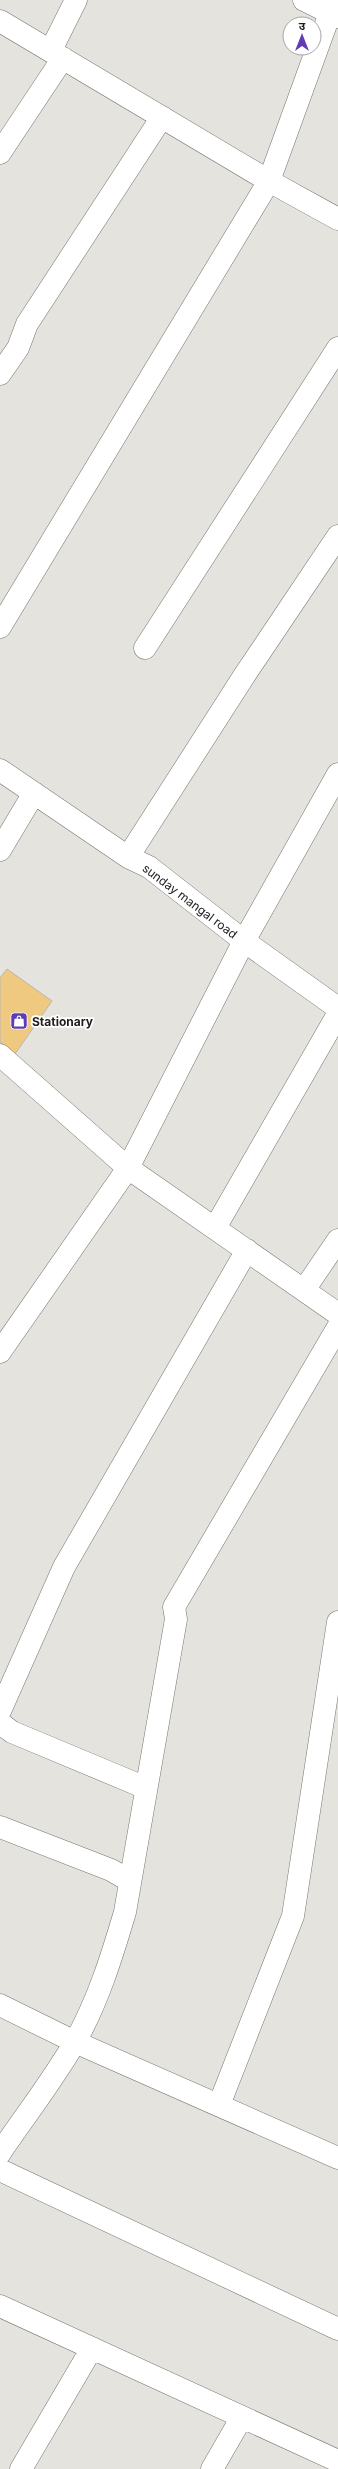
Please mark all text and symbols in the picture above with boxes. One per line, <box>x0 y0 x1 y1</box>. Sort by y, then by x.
north arrow <box>282 16 322 56</box>
text: उ <box>299 19 306 33</box>
street label: sunday mangal road <box>140 860 240 942</box>
shop icon: Stationary <box>9 1011 29 1031</box>
place label: Stationary <box>32 1014 94 1029</box>

